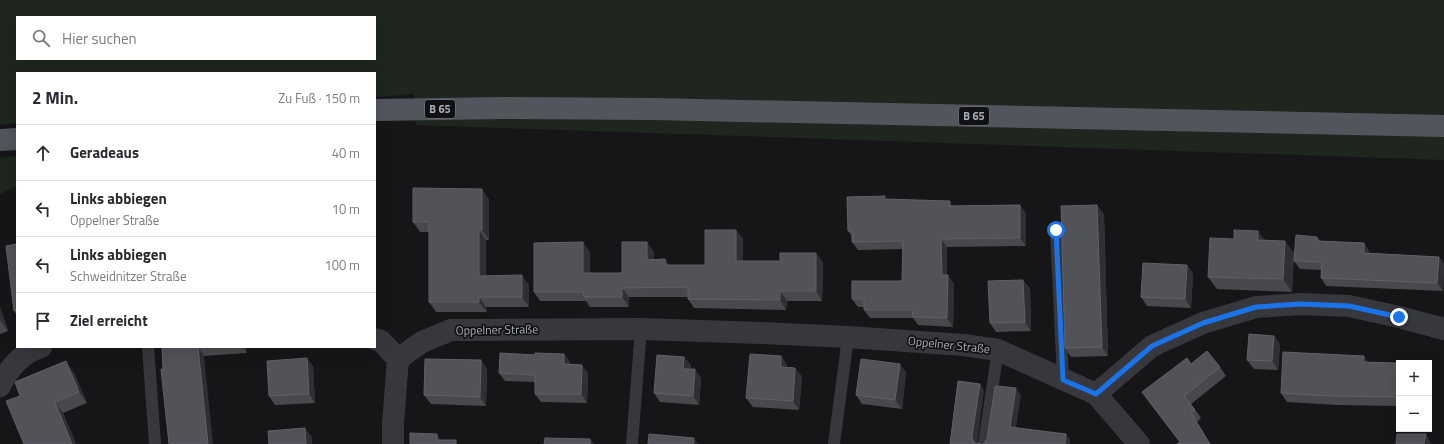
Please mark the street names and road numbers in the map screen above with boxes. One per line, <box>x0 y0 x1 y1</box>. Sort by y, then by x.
road number: B 65 <box>425 100 455 118</box>
road number: B 65 <box>959 107 989 125</box>
street label: Oppelner Straße <box>456 319 538 340</box>
street label: Oppelner Straße <box>907 331 991 358</box>

